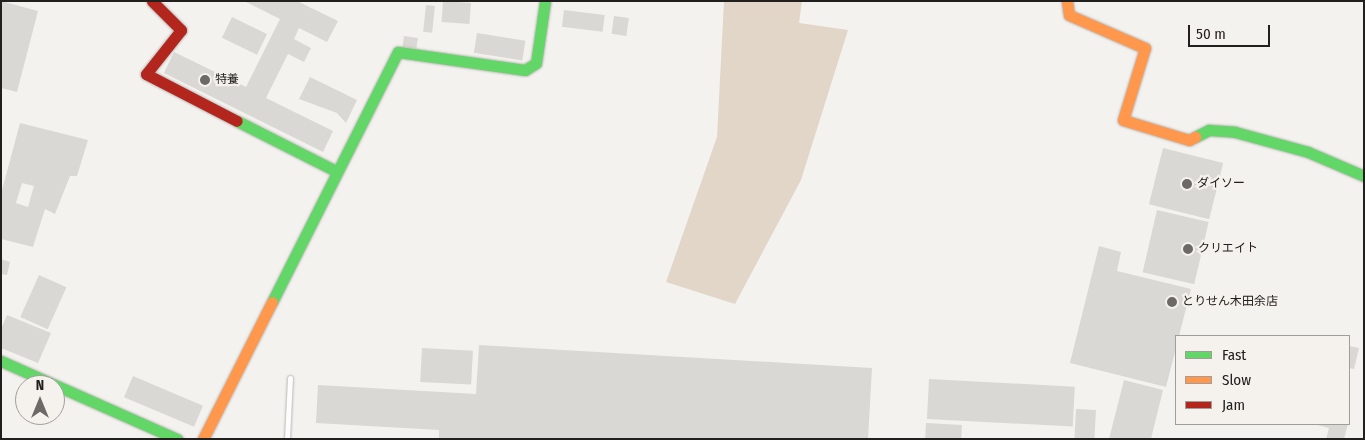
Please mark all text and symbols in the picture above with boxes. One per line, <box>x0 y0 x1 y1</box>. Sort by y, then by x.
scale bar <box>1190 15 1272 47</box>
text: 50 m <box>1196 25 1226 43</box>
place label: 特養 <box>215 73 239 87</box>
marker: 特養 <box>199 74 211 86</box>
place label: ダイソー <box>1197 177 1245 191</box>
marker: ダイソー <box>1181 178 1193 190</box>
place label: クリエイト <box>1198 242 1258 256</box>
marker: クリエイト <box>1182 243 1194 255</box>
place label: とりせん木田余店 <box>1182 295 1278 309</box>
marker: とりせん木田余店 <box>1166 296 1178 308</box>
legend <box>1175 335 1350 425</box>
text: Fast <box>1222 346 1246 364</box>
text: Slow <box>1222 371 1251 389</box>
north arrow <box>15 375 65 425</box>
text: N <box>36 377 44 394</box>
text: Jam <box>1222 396 1245 414</box>

